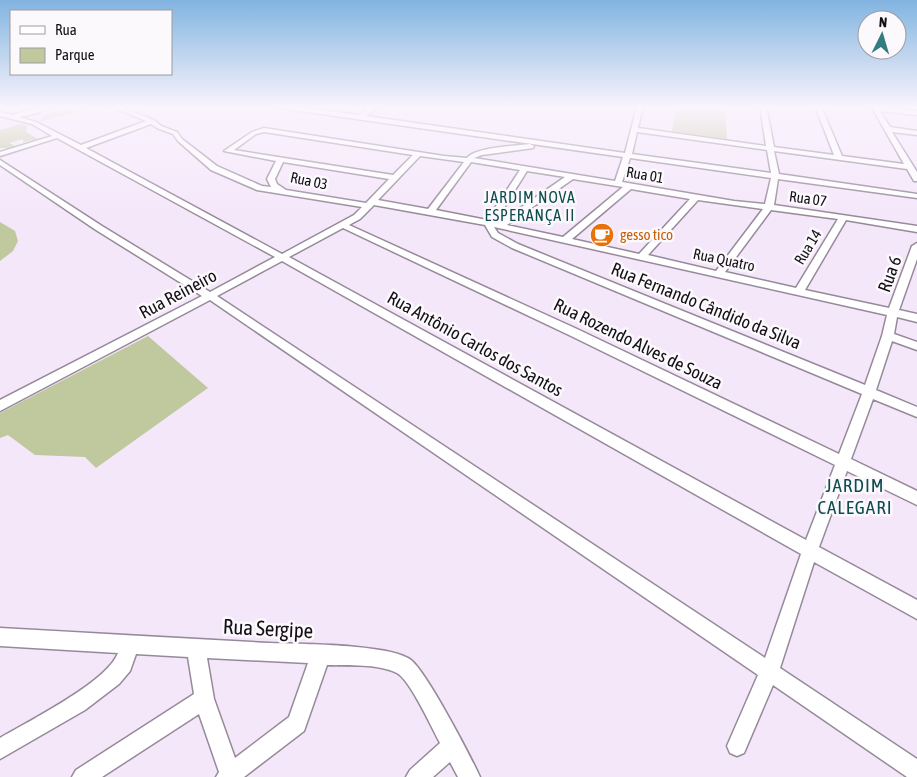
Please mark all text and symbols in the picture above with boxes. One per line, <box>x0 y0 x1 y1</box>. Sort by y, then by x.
legend <box>10 10 172 75</box>
north arrow <box>857 10 907 60</box>
text: N <box>878 14 888 30</box>
text: Rua <box>55 21 77 38</box>
text: Parque <box>55 46 95 63</box>
street label: Rua 01 <box>625 163 665 186</box>
street label: Rua 03 <box>289 168 329 193</box>
street label: Rua 07 <box>788 187 828 210</box>
district label: JARDIM NOVA ESPERANÇA II <box>484 188 576 225</box>
cafe icon: gesso tico <box>589 222 615 248</box>
place label: gesso tico <box>620 226 673 243</box>
street label: Rua 14 <box>791 226 825 267</box>
street label: Rua Quatro <box>692 245 756 274</box>
street label: Rua 6 <box>873 253 906 295</box>
street label: Rua Fernando Cândido da Silva <box>608 258 804 353</box>
street label: Rua Reineiro <box>135 264 220 323</box>
street label: Rua Antônio Carlos dos Santos <box>384 287 567 401</box>
street label: Rua Rozendo Alves de Souza <box>551 294 726 394</box>
district label: JARDIM CALEGARI <box>817 474 893 518</box>
street label: Rua Sergipe <box>222 614 314 642</box>

